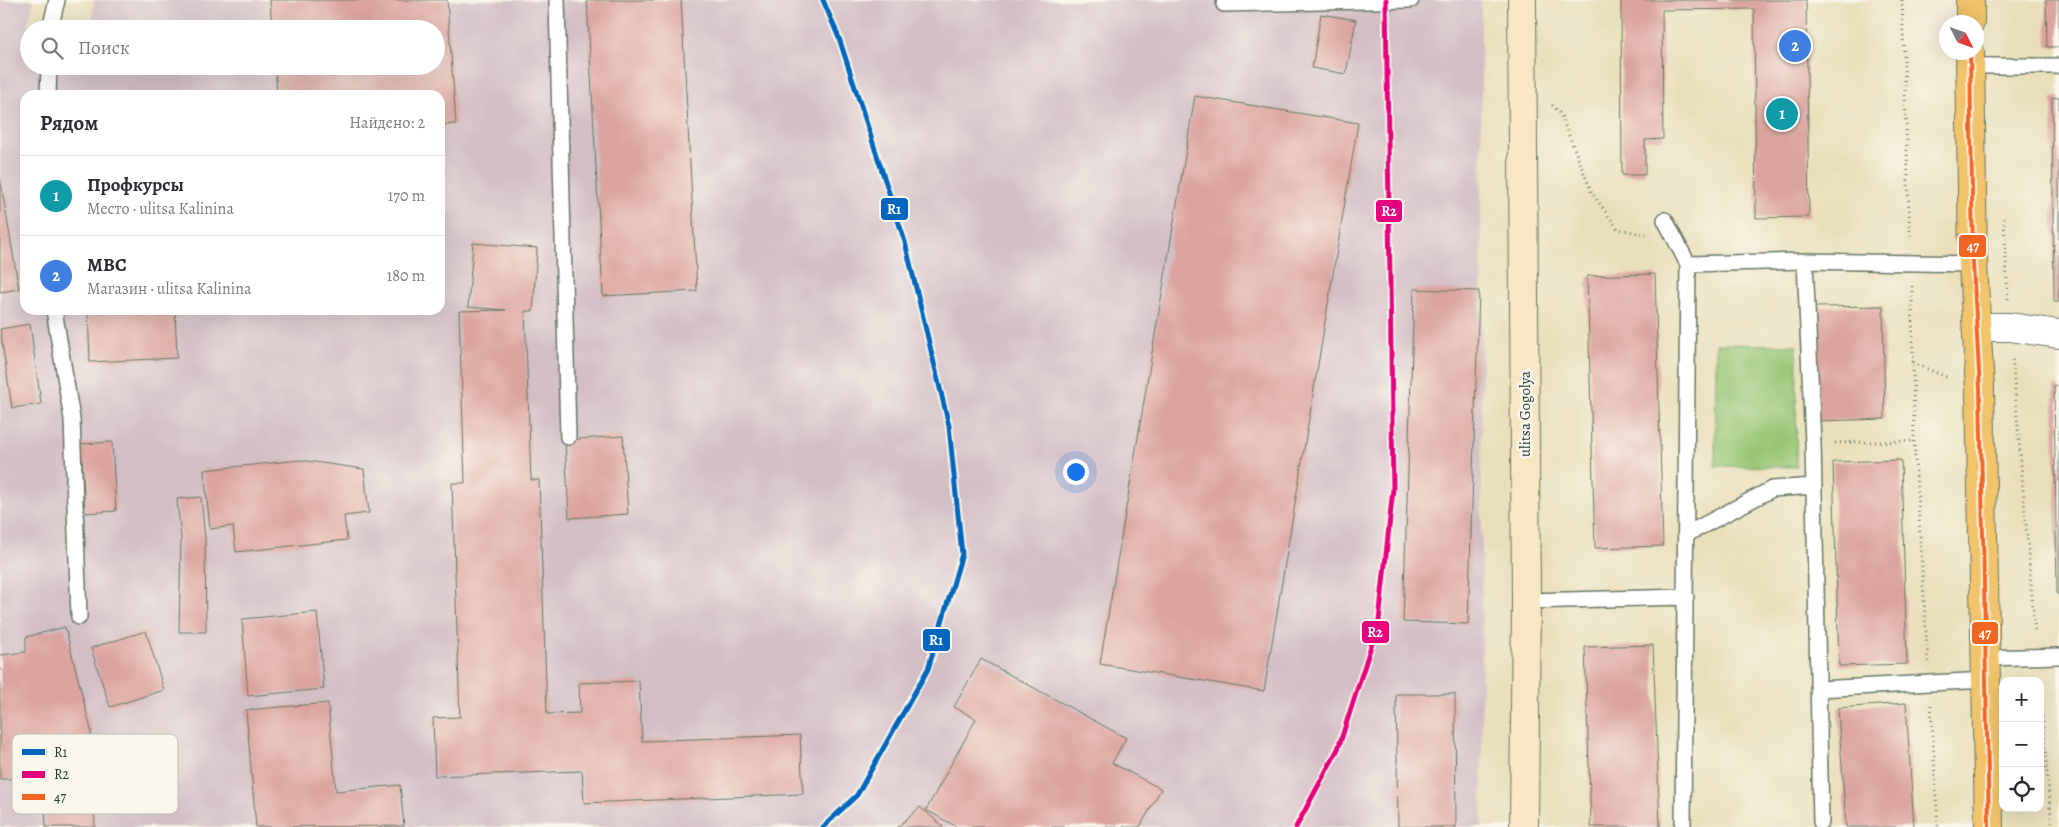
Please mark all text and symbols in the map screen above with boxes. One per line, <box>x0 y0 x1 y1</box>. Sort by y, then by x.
north arrow <box>1939 15 1984 60</box>
search box <box>20 20 445 75</box>
pin: 2 <box>1779 27 1811 65</box>
icon: search <box>38 34 66 62</box>
text: Поиск <box>78 35 130 61</box>
pin: 1 <box>1766 95 1798 133</box>
text: Рядом <box>40 109 98 137</box>
text: Найдено: 2 <box>349 112 425 134</box>
text: Профкурсы <box>87 172 184 198</box>
text: 1 <box>53 185 59 207</box>
text: 170 m <box>388 185 425 207</box>
line badge: R1 <box>880 197 909 221</box>
text: Место · ulitsa Kalinina <box>87 198 234 220</box>
line badge: R2 <box>1375 199 1403 223</box>
text: R1 <box>887 200 901 219</box>
text: R2 <box>1381 202 1397 221</box>
line badge: 47 <box>1958 234 1987 258</box>
text: 47 <box>1967 237 1979 256</box>
text: МВС <box>87 252 127 278</box>
text: 2 <box>52 265 60 287</box>
text: 180 m <box>387 265 425 287</box>
text: Магазин · ulitsa Kalinina <box>87 278 252 300</box>
street label: ulitsa Gogolya <box>1515 371 1535 457</box>
your location <box>1063 459 1089 485</box>
line badge: R2 <box>1361 620 1390 644</box>
line badge: 47 <box>1971 621 1999 645</box>
text: R2 <box>1367 623 1383 642</box>
text: 47 <box>1979 624 1991 643</box>
line badge: R1 <box>922 628 951 652</box>
text: R1 <box>929 631 943 650</box>
map controls <box>1999 677 2044 812</box>
button: + <box>1999 677 2044 722</box>
button: − <box>1999 722 2044 767</box>
legend <box>12 734 178 814</box>
text: R1 <box>54 743 68 762</box>
text: R2 <box>54 765 70 784</box>
button: locate <box>1999 767 2044 812</box>
text: 47 <box>54 788 66 807</box>

